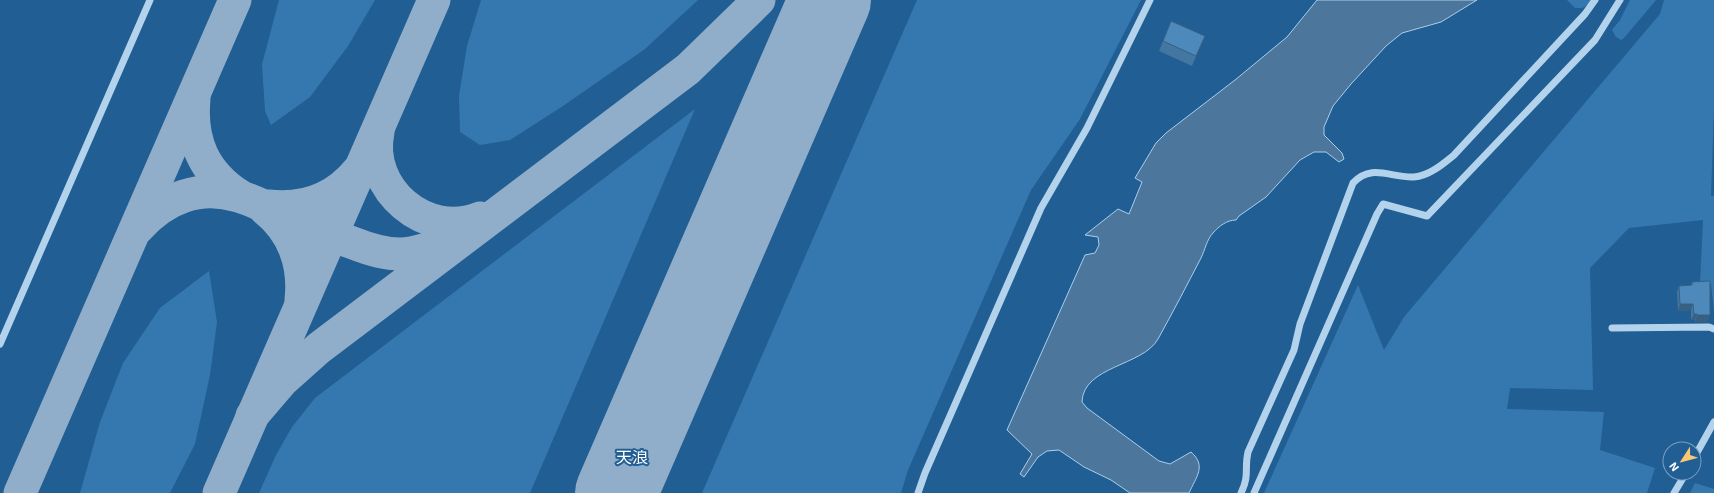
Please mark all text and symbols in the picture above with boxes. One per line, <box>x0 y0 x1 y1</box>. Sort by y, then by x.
north arrow <box>1662 441 1702 481</box>
district label: 天浪 <box>616 447 648 466</box>
text: N <box>1666 460 1681 474</box>

